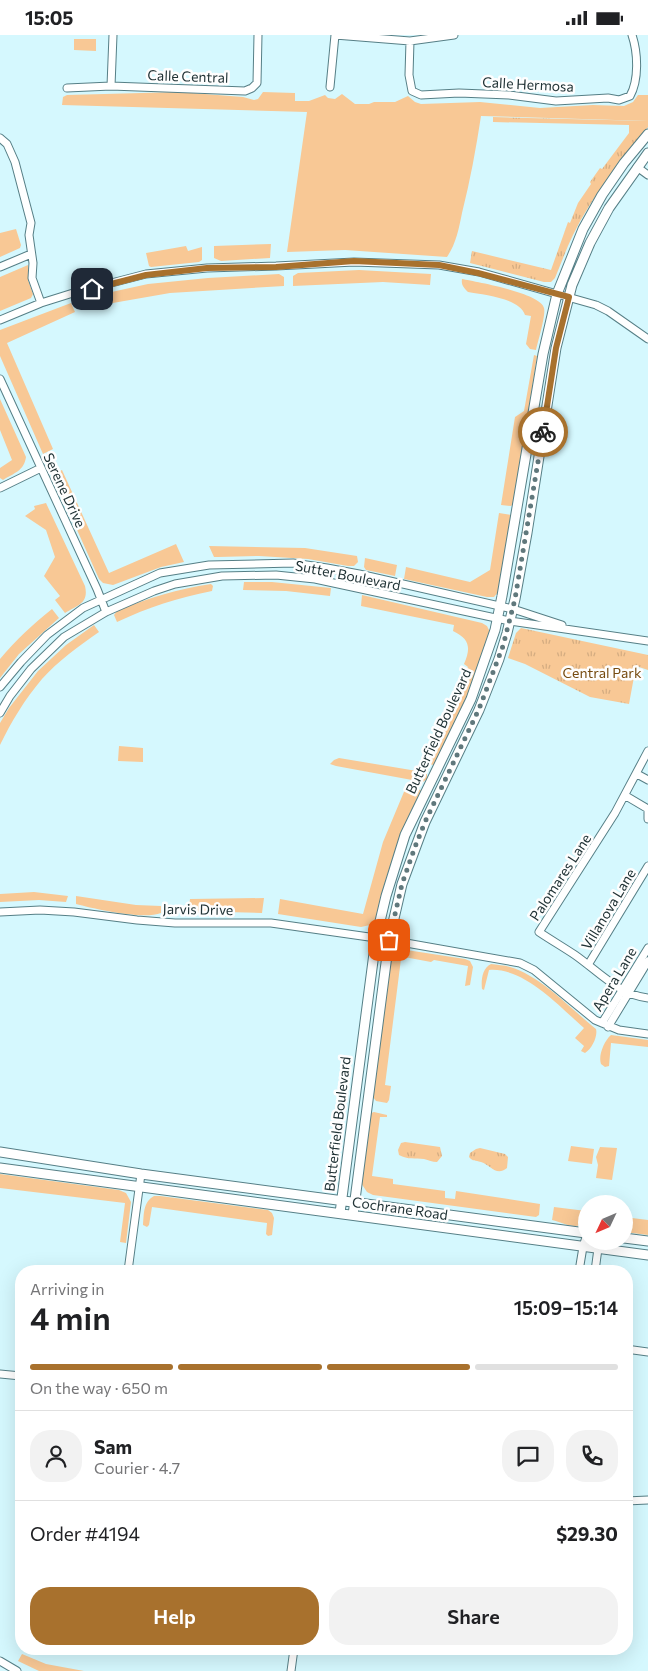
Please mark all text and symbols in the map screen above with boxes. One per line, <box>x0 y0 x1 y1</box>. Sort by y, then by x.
text: 15:05 <box>25 6 73 29</box>
street label: Calle Central <box>147 66 229 86</box>
street label: Calle Hermosa <box>482 73 574 95</box>
pin <box>71 268 113 310</box>
icon: home <box>78 275 106 303</box>
courier <box>518 407 568 457</box>
icon: bike <box>529 418 557 446</box>
street label: Serene Drive <box>40 450 90 530</box>
street label: Sutter Boulevard <box>294 556 402 594</box>
park label: Central Park <box>562 664 642 681</box>
street label: Butterfield Boulevard <box>402 666 474 796</box>
street label: Palomares Lane <box>526 830 594 924</box>
street label: Villanova Lane <box>577 865 639 953</box>
street label: Jarvis Drive <box>163 900 233 918</box>
pin <box>368 919 410 961</box>
icon: bag <box>375 926 403 954</box>
street label: Apera Lane <box>588 944 640 1014</box>
street label: Butterfield Boulevard <box>320 1056 354 1192</box>
street label: Cochrane Road <box>351 1193 449 1223</box>
north arrow <box>578 1195 632 1250</box>
map controls <box>578 1195 633 1250</box>
text: Arriving in <box>30 1279 104 1298</box>
text: 15:09–15:14 <box>514 1296 618 1319</box>
text: 4 min <box>30 1297 111 1337</box>
text: On the way · 650 m <box>30 1378 168 1397</box>
button: person <box>30 1430 82 1482</box>
button: chat <box>502 1430 554 1482</box>
button: phone <box>566 1430 618 1482</box>
text: Sam <box>94 1435 132 1458</box>
text: Courier · 4.7 <box>94 1458 180 1477</box>
text: Order #4194 <box>30 1522 140 1545</box>
text: $29.30 <box>556 1522 618 1545</box>
button: Help <box>30 1587 319 1645</box>
button: Share <box>329 1587 618 1645</box>

